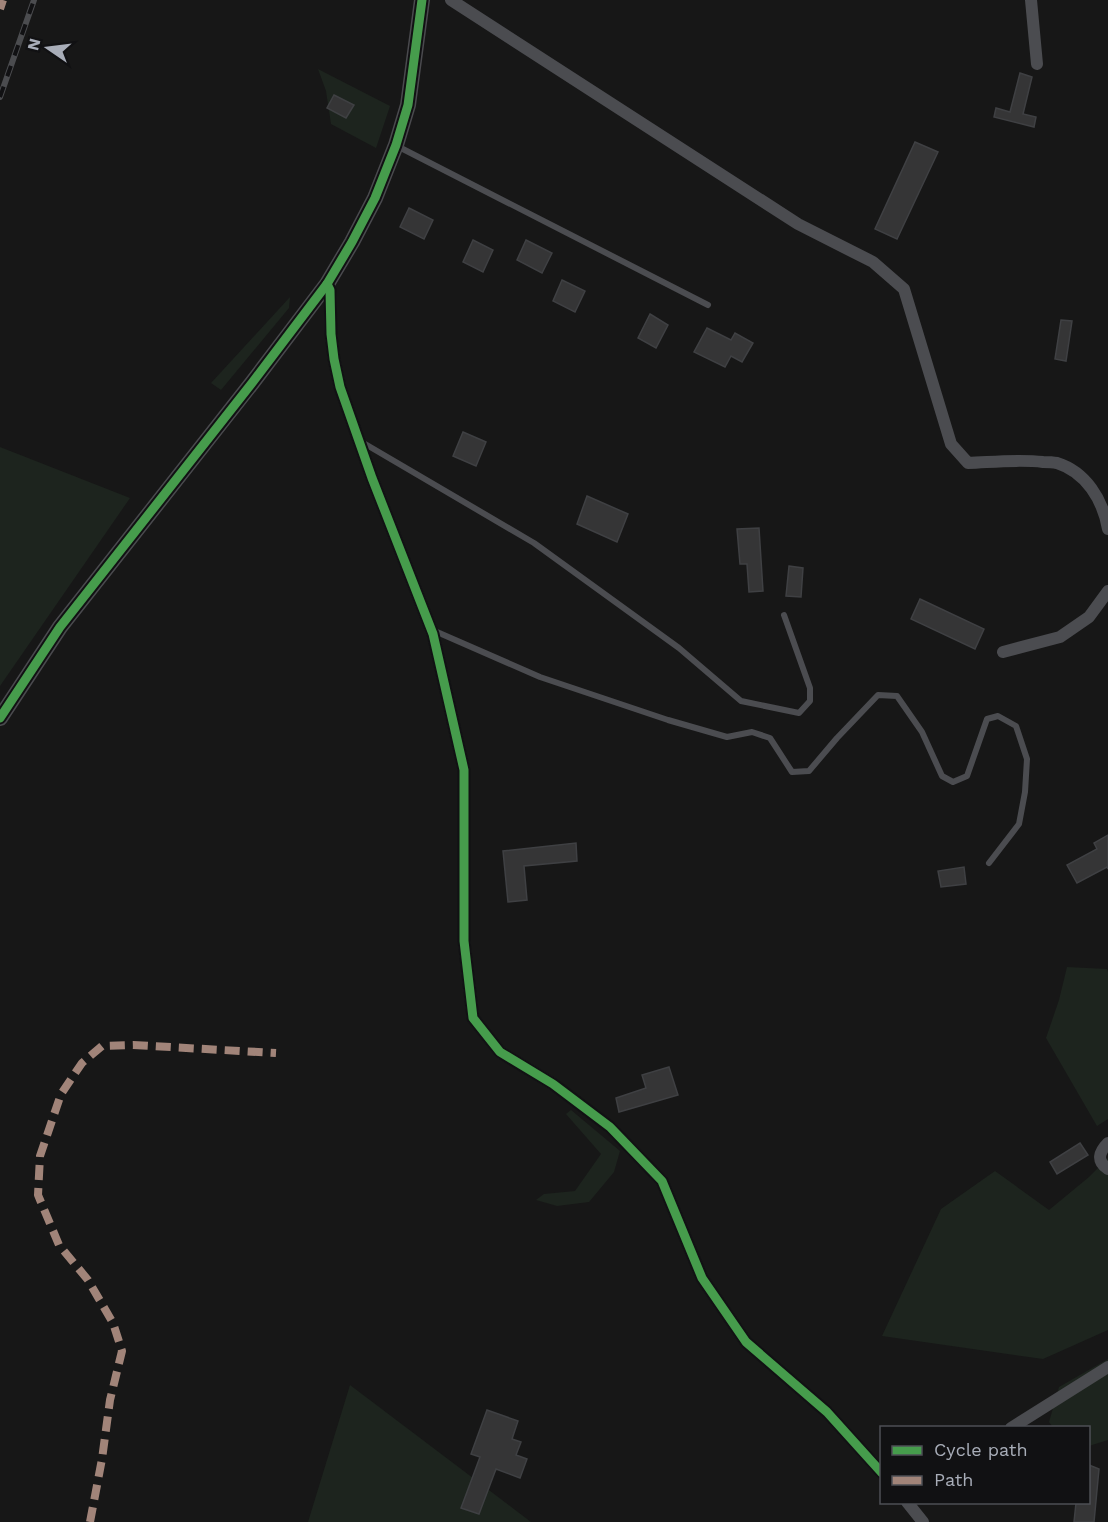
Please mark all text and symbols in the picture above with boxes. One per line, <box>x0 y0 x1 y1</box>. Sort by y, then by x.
north arrow <box>18 18 78 78</box>
text: N <box>23 36 45 53</box>
legend <box>880 1426 1090 1504</box>
text: Cycle path <box>934 1439 1028 1460</box>
text: Path <box>934 1469 974 1490</box>

